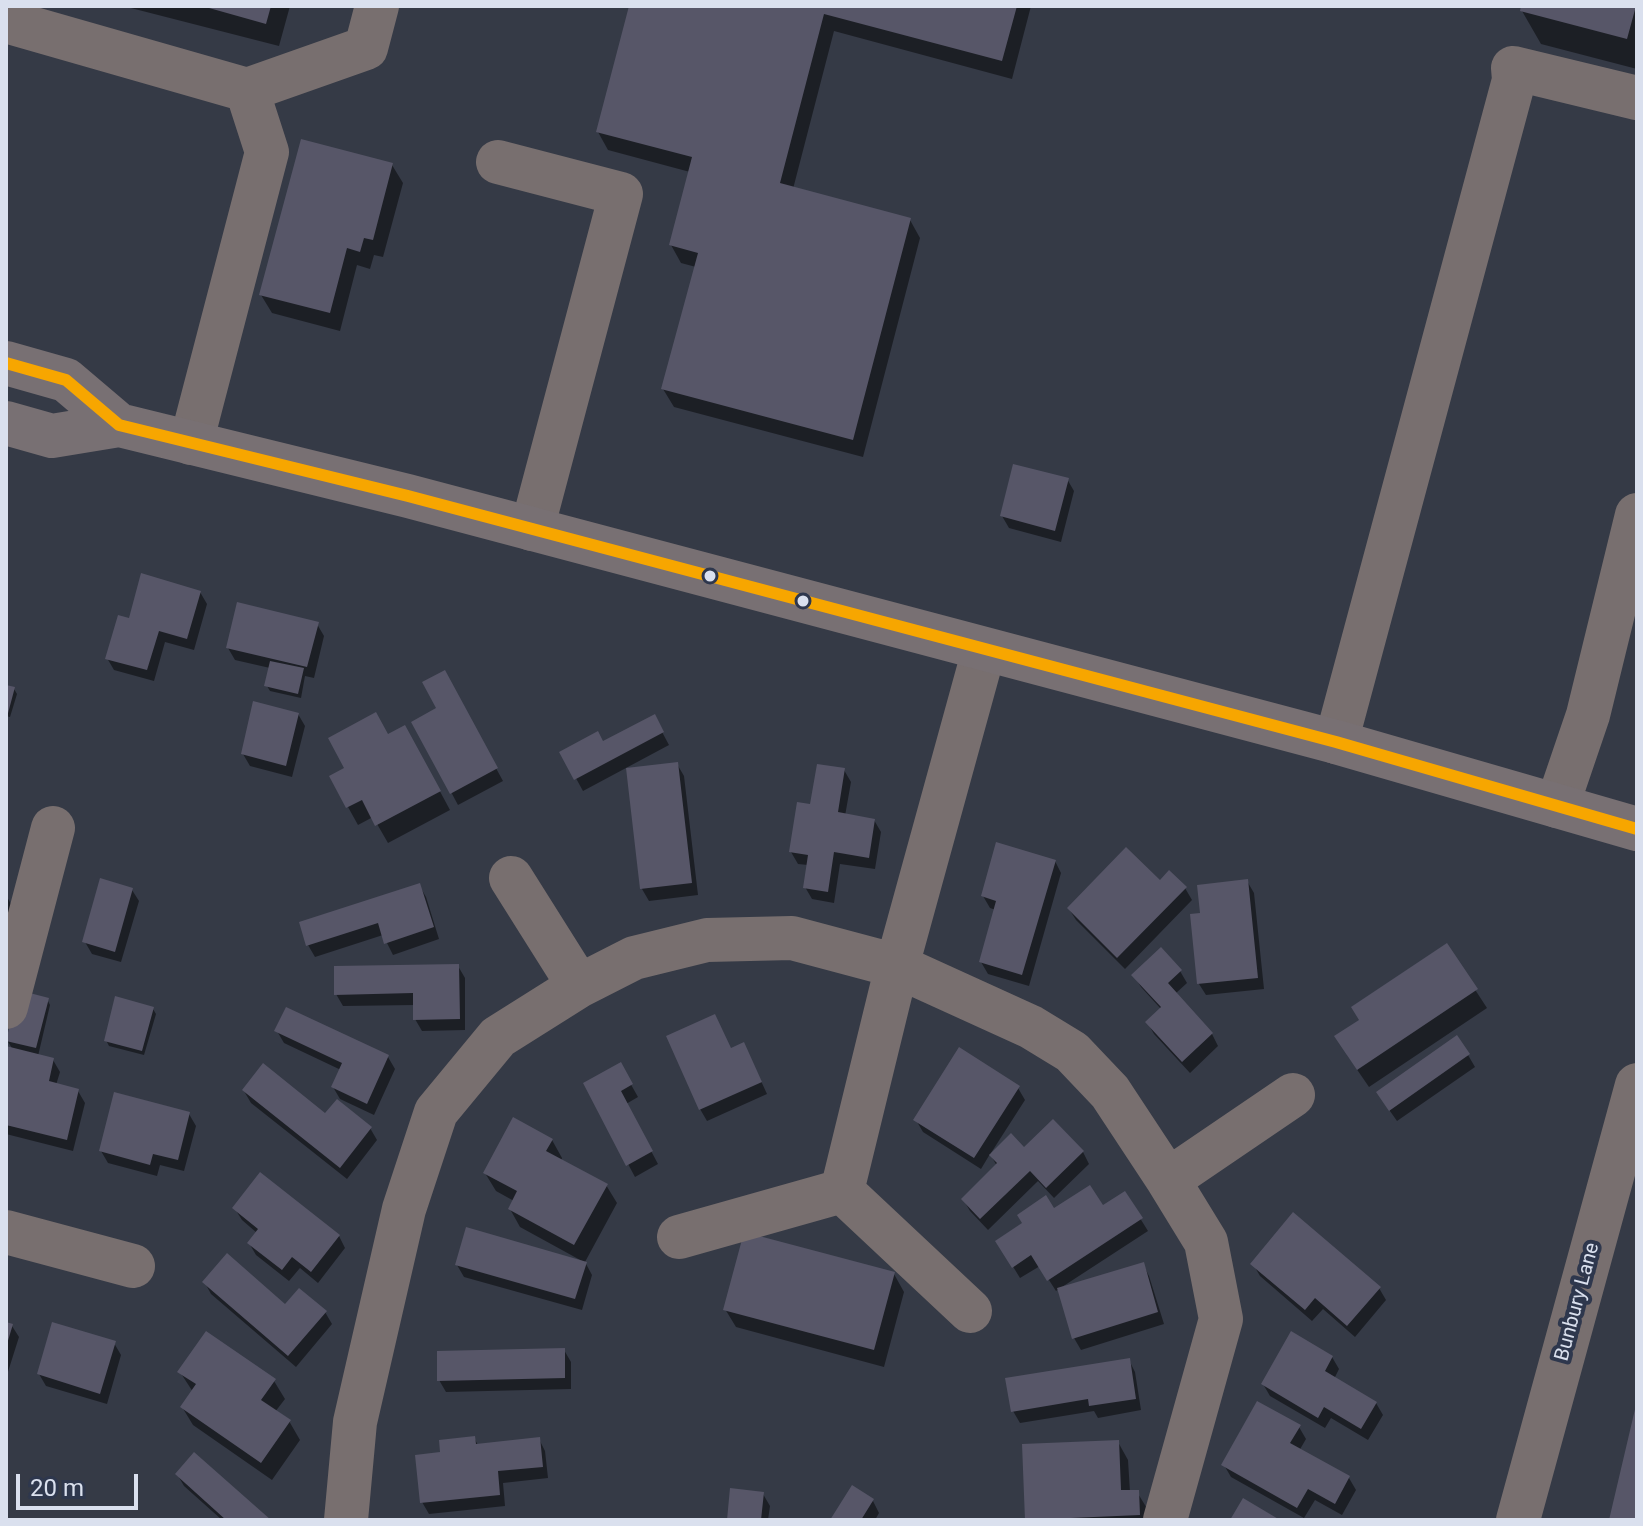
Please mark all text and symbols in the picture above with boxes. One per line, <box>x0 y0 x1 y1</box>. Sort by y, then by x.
unlabelled marker <box>702 568 718 584</box>
unlabelled marker <box>795 593 811 609</box>
street label: Bunbury Lane <box>1551 1240 1605 1364</box>
scale bar <box>20 1458 142 1508</box>
text: 20 m <box>30 1474 84 1502</box>

